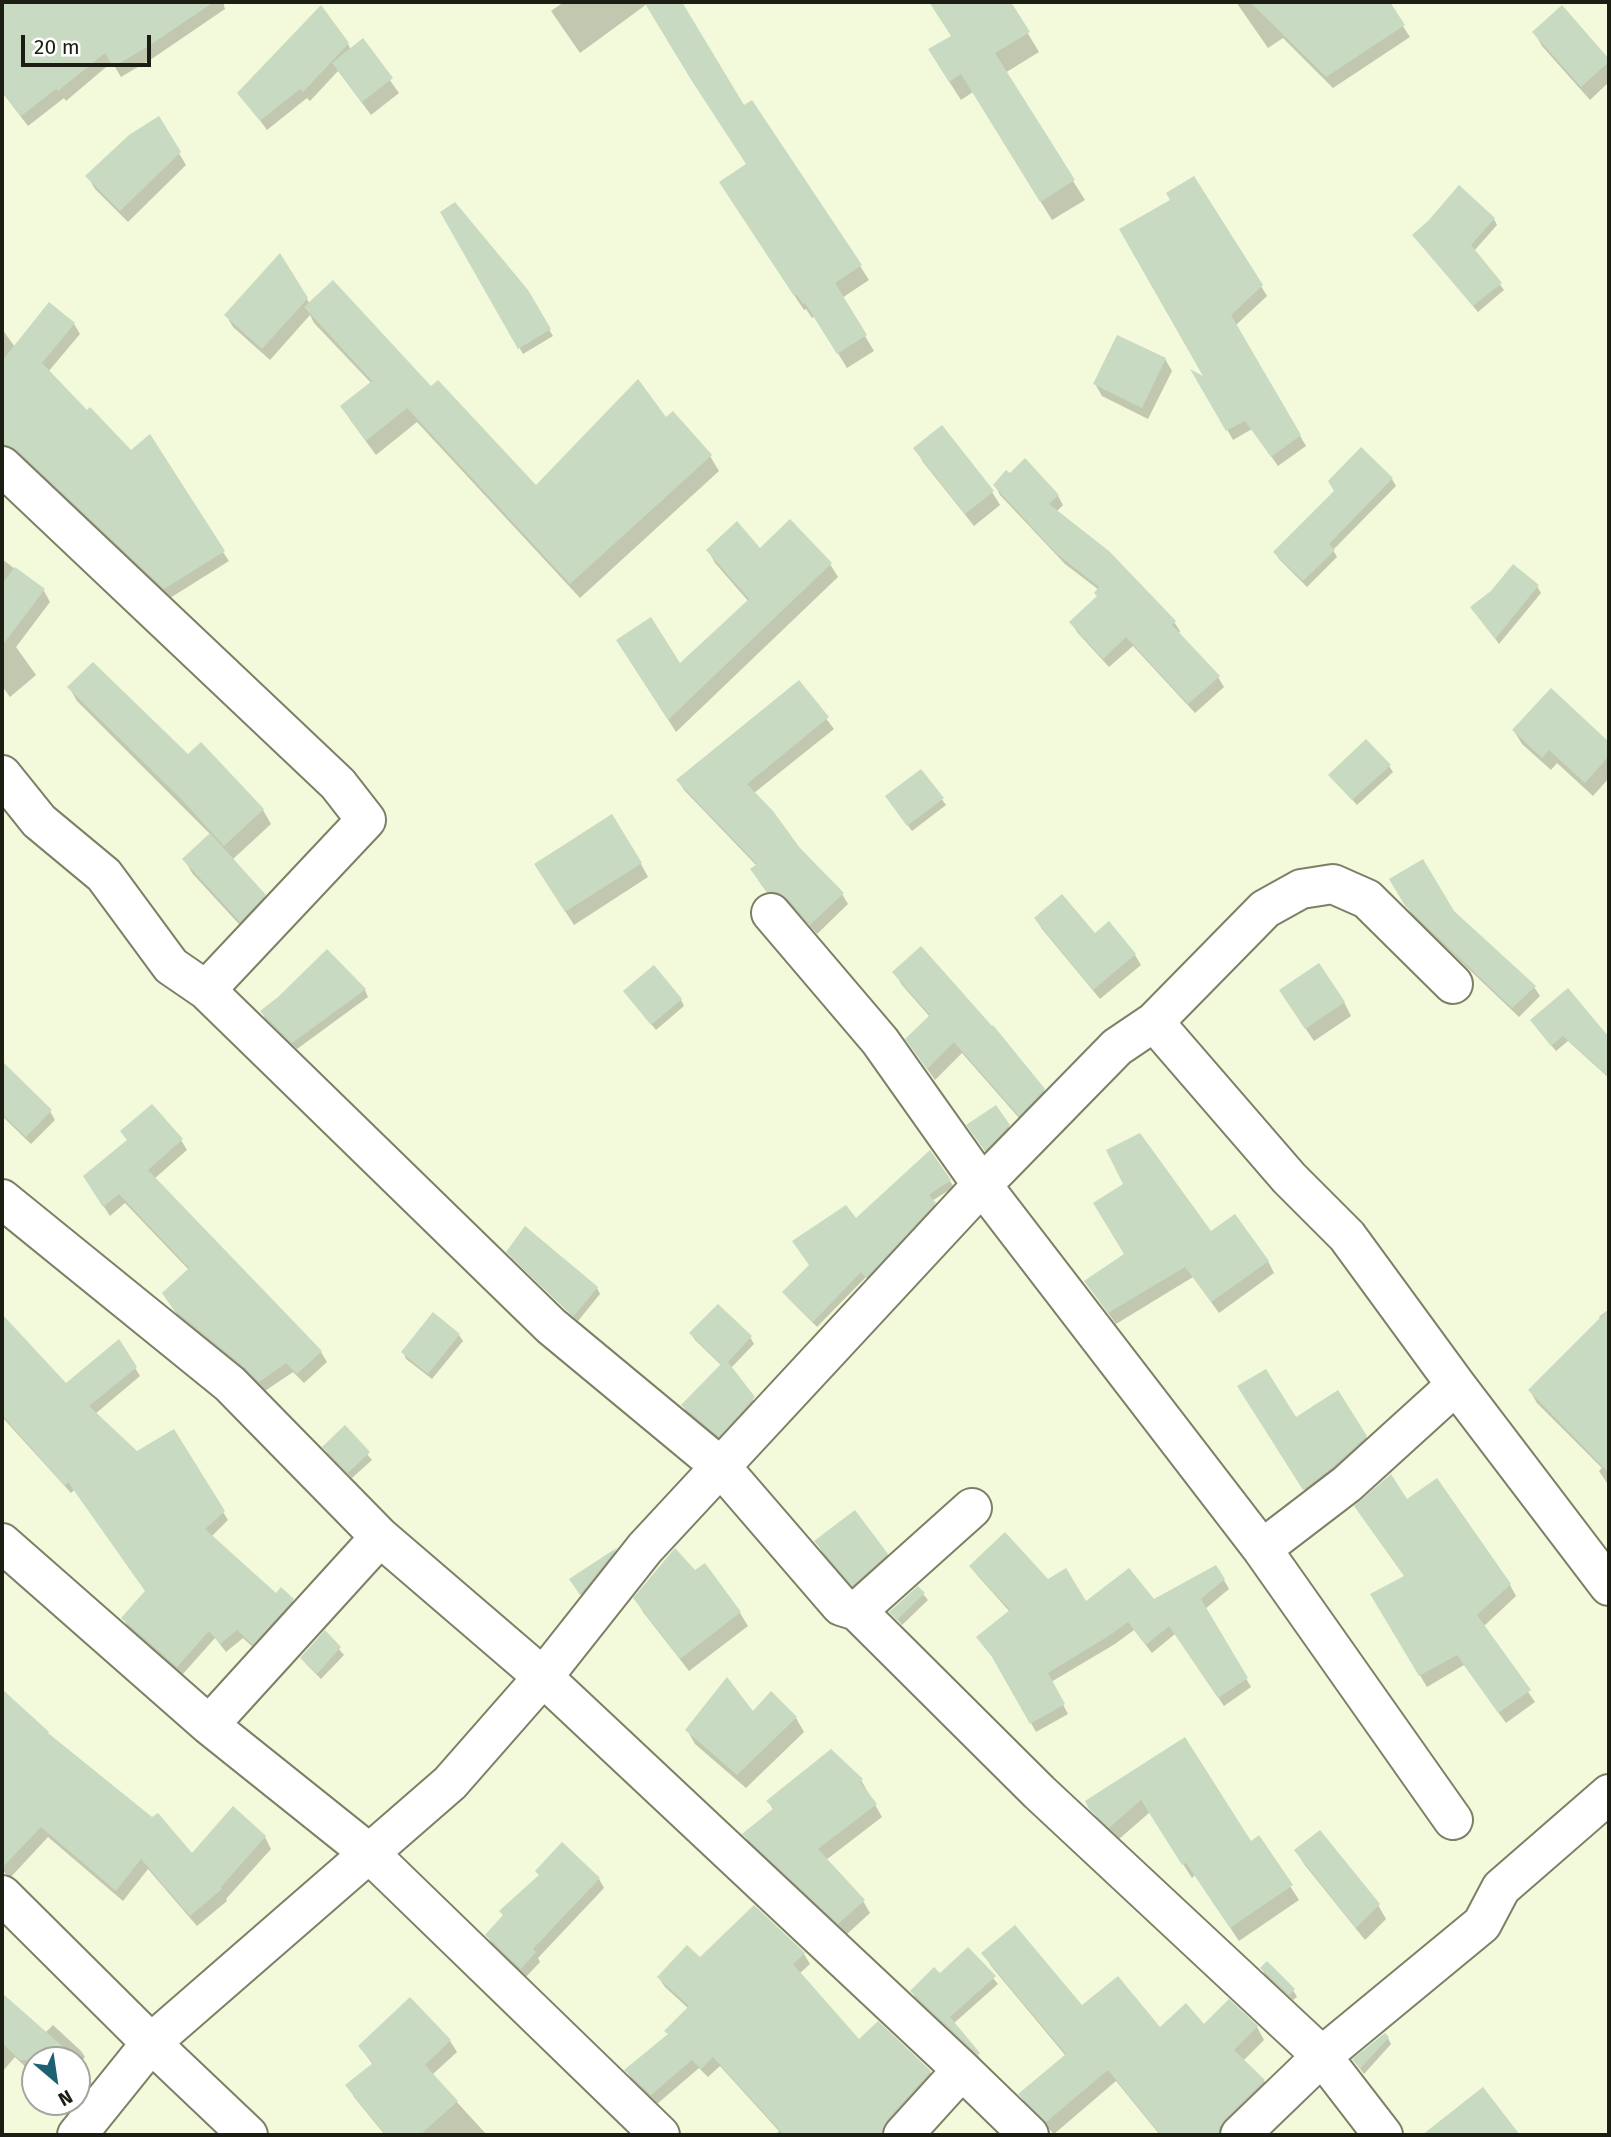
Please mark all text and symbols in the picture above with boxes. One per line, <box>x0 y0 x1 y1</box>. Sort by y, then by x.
scale bar <box>24 21 154 65</box>
text: 20 m <box>34 34 80 60</box>
north arrow <box>21 2046 91 2116</box>
text: N <box>54 2085 77 2111</box>

